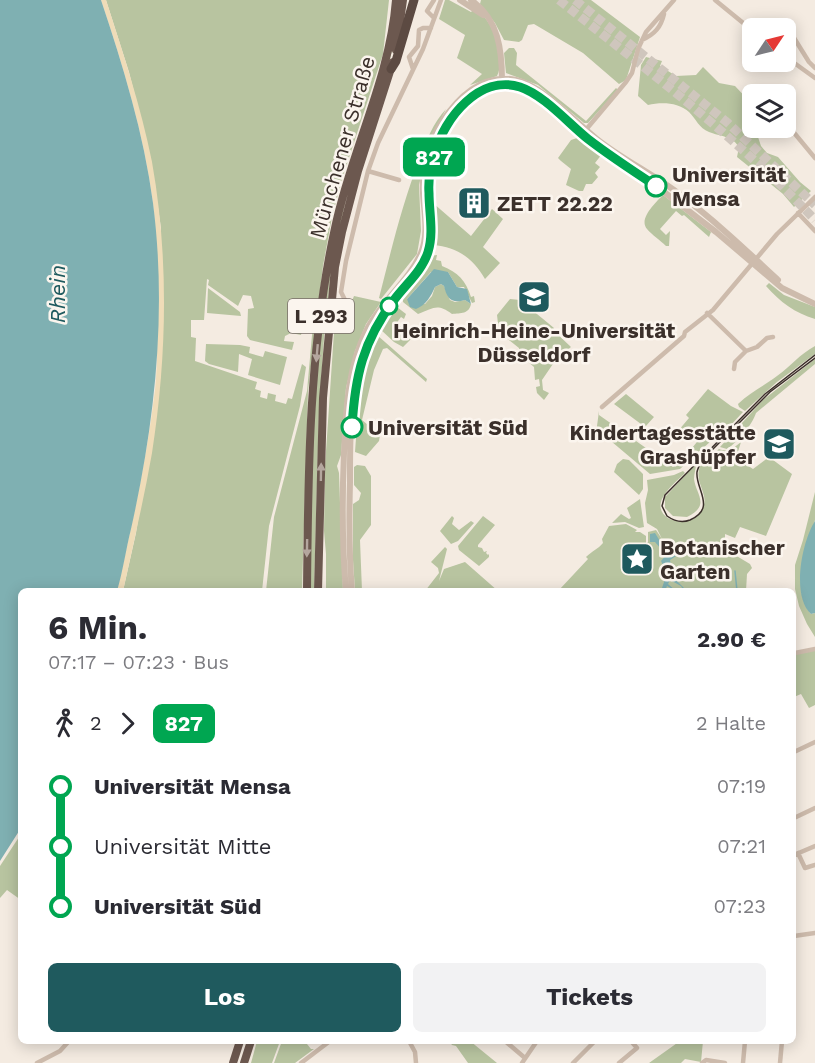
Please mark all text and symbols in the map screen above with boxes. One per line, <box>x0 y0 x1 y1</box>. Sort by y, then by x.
north arrow <box>742 18 796 72</box>
map controls <box>742 18 796 138</box>
street label: Münchener Straße <box>304 53 380 241</box>
button: layers <box>742 84 796 138</box>
line badge: 827 <box>400 138 468 176</box>
text: 827 <box>415 145 453 170</box>
place label: Universität Mensa <box>672 162 786 211</box>
marker: Universität Mensa <box>645 175 667 197</box>
building icon: ZETT 22.22 <box>456 185 492 221</box>
place label: ZETT 22.22 <box>497 191 613 216</box>
water label: Rhein <box>45 265 70 323</box>
school or university icon: Heinrich-Heine-Universität Düsseldorf <box>516 279 552 315</box>
unlabelled marker <box>380 297 398 315</box>
road number: L 293 <box>288 299 354 333</box>
place label: Heinrich-Heine-Universität Düsseldorf <box>393 318 675 367</box>
one-way arrow <box>312 344 322 363</box>
place label: Universität Süd <box>368 415 528 440</box>
marker: Universität Süd <box>341 416 363 438</box>
place label: Kindertagesstätte Grashüpfer <box>569 420 756 469</box>
school or university icon: Kindertagesstätte Grashüpfer <box>761 426 797 462</box>
one-way arrow <box>316 463 326 482</box>
place label: Botanischer Garten <box>660 535 785 584</box>
one-way arrow <box>303 538 312 557</box>
place icon: Botanischer Garten <box>619 541 655 577</box>
text: 6 Min. <box>48 608 147 647</box>
text: 2.90 € <box>697 627 766 652</box>
text: 07:17 – 07:23 · Bus <box>48 650 229 674</box>
icon: walk <box>48 707 81 740</box>
icon: forward <box>111 707 144 740</box>
text: 2 <box>90 711 102 735</box>
text: 827 <box>165 711 203 736</box>
text: 2 Halte <box>696 711 766 735</box>
text: Universität Mensa <box>94 774 291 799</box>
text: 07:19 <box>717 774 766 798</box>
text: Universität Mitte <box>94 834 271 859</box>
text: 07:21 <box>717 834 766 858</box>
text: Universität Süd <box>94 894 261 919</box>
text: 07:23 <box>714 894 766 918</box>
button: Los <box>48 963 401 1032</box>
button: Tickets <box>413 963 766 1032</box>

